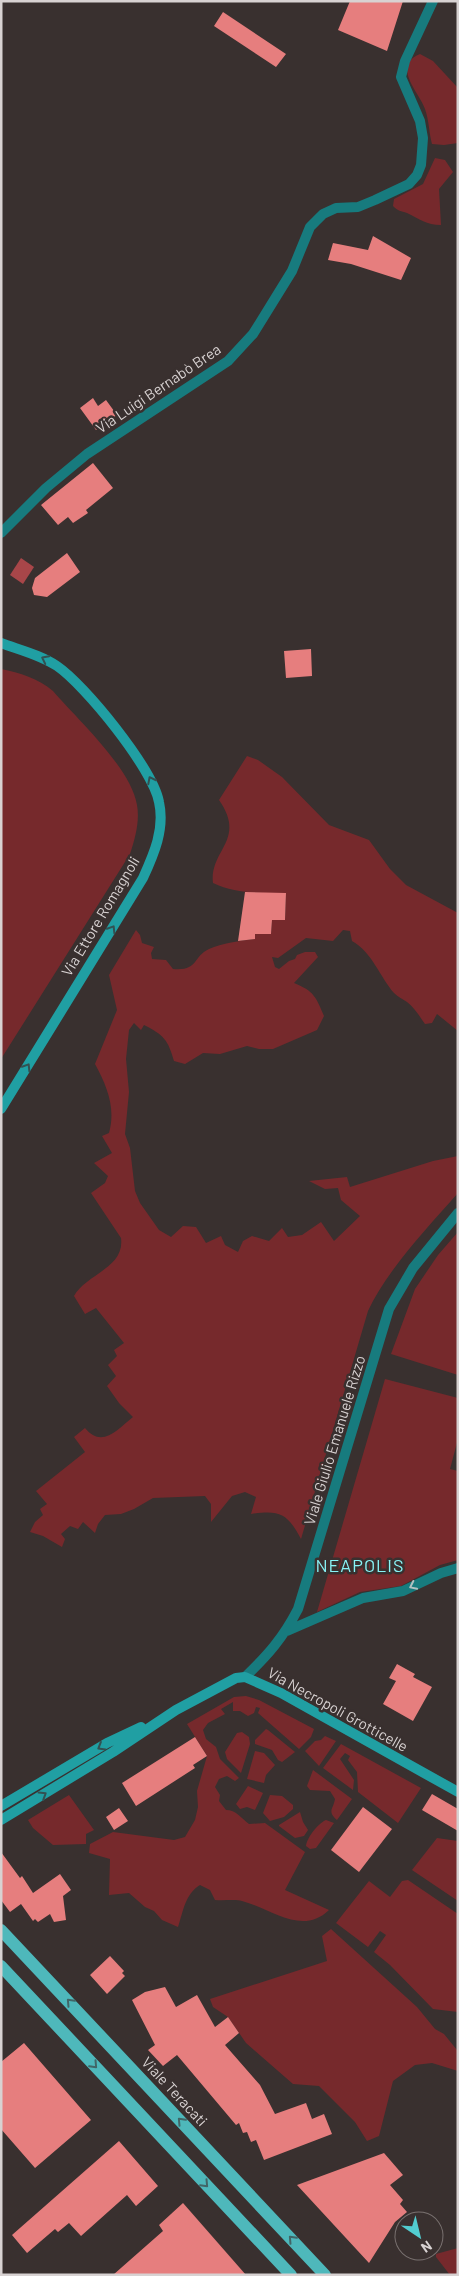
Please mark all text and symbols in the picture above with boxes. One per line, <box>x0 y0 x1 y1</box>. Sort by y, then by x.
street label: Via Luigi Bernabò Brea <box>92 340 224 436</box>
one-way arrow <box>41 655 50 666</box>
one-way arrow <box>147 777 157 786</box>
street label: Via Ettore Romagnoli <box>57 853 143 979</box>
one-way arrow <box>105 925 115 934</box>
one-way arrow <box>20 1064 30 1073</box>
street label: Viale Giulio Emanuele Rizzo <box>300 1353 368 1527</box>
district label: NEAPOLIS <box>316 1554 404 1576</box>
one-way arrow <box>409 1580 418 1591</box>
street label: Via Necropoli Grotticelle <box>265 1663 411 1755</box>
one-way arrow <box>97 1741 106 1751</box>
one-way arrow <box>37 1791 46 1801</box>
one-way arrow <box>67 1999 76 2008</box>
street label: Viale Teracati <box>138 2053 212 2129</box>
one-way arrow <box>88 2060 97 2069</box>
one-way arrow <box>178 2117 187 2126</box>
one-way arrow <box>199 2178 208 2187</box>
north arrow <box>394 2211 444 2261</box>
one-way arrow <box>289 2236 298 2245</box>
text: N <box>418 2237 435 2257</box>

